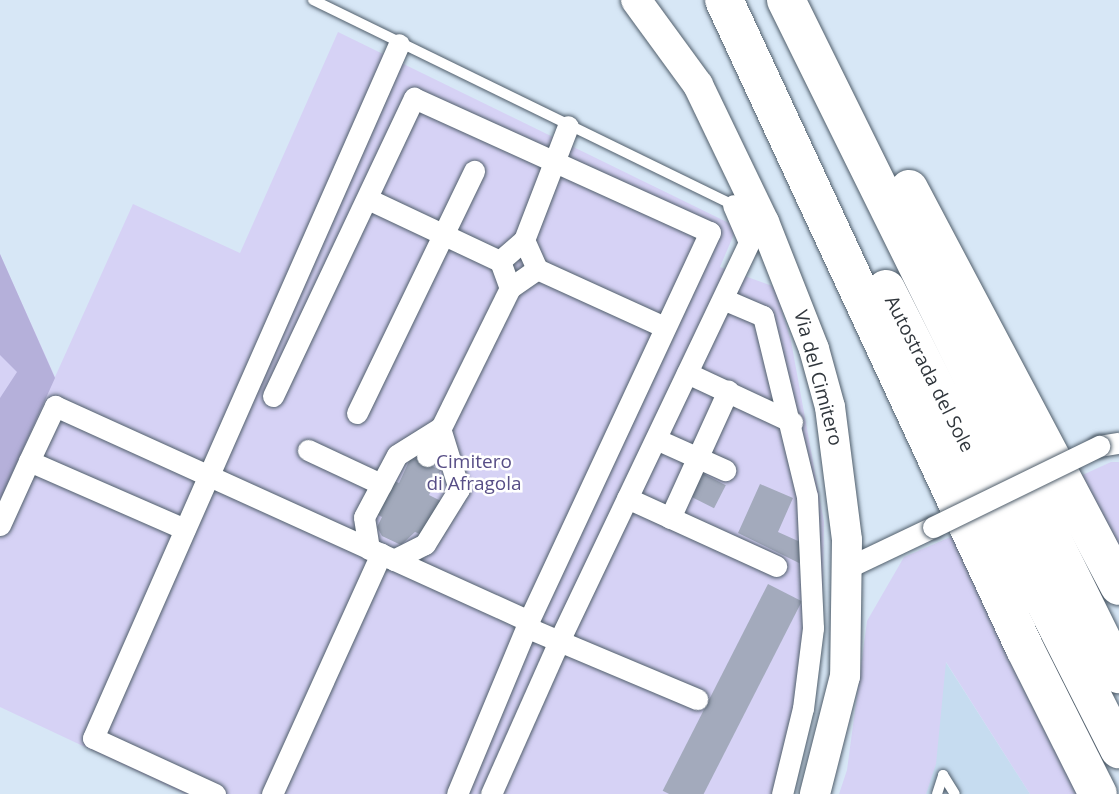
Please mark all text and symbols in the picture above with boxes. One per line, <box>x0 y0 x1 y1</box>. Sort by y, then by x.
street label: Autostrada del Sole <box>880 292 978 456</box>
street label: Via del Cimitero <box>789 308 847 448</box>
park label: Cimitero di Afragola <box>426 451 522 495</box>

